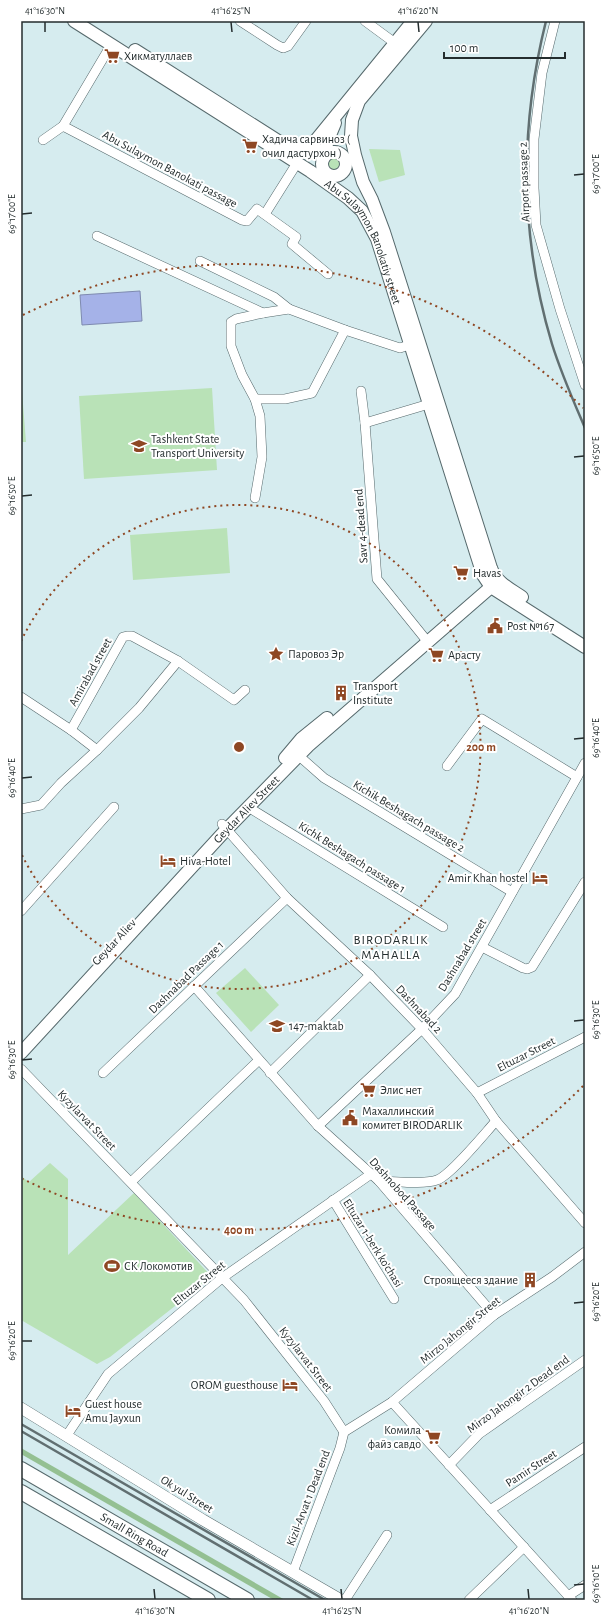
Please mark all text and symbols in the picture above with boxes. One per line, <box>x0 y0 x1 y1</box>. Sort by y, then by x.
text: 41°16'30"N <box>25 6 65 16</box>
text: 41°16'25"N <box>211 6 251 16</box>
text: 41°16'20"N <box>398 6 438 16</box>
scale bar <box>444 34 565 60</box>
text: 100 m <box>450 42 478 54</box>
supermarket icon: Хикматуллаев <box>103 47 121 65</box>
place label: Хикматуллаев <box>124 50 193 63</box>
street label: Abu Sulaymon Banokati passage <box>100 128 239 211</box>
place label: Хадича сарвиноз ( очил дастурхон ) <box>262 133 351 160</box>
supermarket icon: Хадича сарвиноз ( очил дастурхон ) <box>241 137 259 155</box>
street label: Аirport passage 2 <box>517 141 531 222</box>
text: 69°17'00"E <box>591 154 601 194</box>
street label: Abu Sulaymon Banokatiy street <box>322 177 403 306</box>
text: 69°17'00"E <box>7 194 17 234</box>
place label: Tashkent State Transport University <box>151 433 244 460</box>
text: 69°16'50"E <box>591 436 601 476</box>
school or university icon: Tashkent State Transport University <box>130 437 148 455</box>
text: 69°16'50"E <box>7 476 17 516</box>
street label: Savr 4-dead end <box>352 488 370 564</box>
supermarket icon: Havas <box>452 564 470 582</box>
place label: Havas <box>473 567 501 579</box>
public building icon: Post №167 <box>486 617 504 635</box>
place label: Post №167 <box>507 620 554 632</box>
street label: Amirabad street <box>66 636 114 708</box>
place icon: Паровоз Эр <box>267 645 285 663</box>
supermarket icon: Арасту <box>427 646 445 664</box>
place label: Паровоз Эр <box>288 648 344 660</box>
place label: Арасту <box>448 649 481 662</box>
place label: Transport Institute <box>353 680 398 706</box>
building icon: Transport Institute <box>332 684 350 702</box>
text: 69°16'40"E <box>591 718 601 758</box>
centre of rings <box>232 740 246 754</box>
text: 200 m <box>466 741 496 753</box>
text: 69°16'40"E <box>7 758 17 798</box>
street label: Geydar Aliev Street <box>211 773 282 845</box>
street label: Kichik Beshagach passage 2 <box>351 778 467 854</box>
street label: Kichk Beshagach passage 1 <box>296 819 408 895</box>
hotel icon: Hiva-Hotel <box>159 852 177 870</box>
place label: Hiva-Hotel <box>180 855 231 867</box>
hotel icon: Amir Khan hostel <box>531 869 549 887</box>
place label: Amir Khan hostel <box>448 872 528 884</box>
street label: Dashnabad street <box>436 916 488 993</box>
street label: Geydar Aliev <box>90 917 139 968</box>
district label: BIRODARLIK MAHALLA <box>354 934 428 962</box>
street label: Dashnabad Passage 1 <box>146 938 226 1016</box>
street label: Dashnabad 2 <box>394 983 445 1036</box>
text: 69°16'30"E <box>591 1000 601 1040</box>
school or university icon: 147-maktab <box>268 1017 286 1035</box>
place label: 147-maktab <box>289 1020 344 1032</box>
street label: Eltuzar Street <box>495 1034 557 1074</box>
text: 69°16'30"E <box>7 1040 17 1080</box>
supermarket icon: Элис нет <box>359 1081 377 1099</box>
place label: Элис нет <box>380 1084 422 1096</box>
street label: Kyzylarvat Street <box>55 1088 119 1153</box>
place label: Махаллинский комитет BIRODARLIK <box>362 1105 463 1131</box>
public building icon: Махаллинский комитет BIRODARLIK <box>341 1109 359 1127</box>
street label: Dashnobod Passage <box>367 1155 439 1233</box>
street label: Eltuzar 1-berk ko'chasi <box>341 1197 405 1289</box>
text: 400 m <box>224 1224 254 1236</box>
sports icon: СК Локомотив <box>103 1257 121 1275</box>
street label: Eltuzar Street <box>171 1258 227 1308</box>
place label: СК Локомотив <box>124 1260 193 1272</box>
building icon: Строящееся здание <box>521 1271 539 1289</box>
place label: Строящееся здание <box>424 1274 518 1286</box>
text: 69°16'20"E <box>591 1282 601 1322</box>
street label: Mirzo Jahongir Street <box>418 1294 502 1366</box>
text: 69°16'20"E <box>7 1321 17 1361</box>
street label: Kyzylarvat Street <box>276 1324 335 1394</box>
street label: Mirzo Jahongir 2 Dead end <box>465 1353 571 1435</box>
hotel icon: OROM guesthouse <box>281 1376 299 1394</box>
place label: OROM guesthouse <box>191 1379 278 1391</box>
place label: Guest house Amu Jayxun <box>85 1398 142 1425</box>
hotel icon: Guest house Amu Jayxun <box>64 1402 82 1420</box>
place label: Комила файз савдо <box>368 1424 422 1450</box>
supermarket icon: Комила файз савдо <box>424 1428 442 1446</box>
street label: Pamir Street <box>503 1447 559 1489</box>
street label: Kizil-Arvat 1 Dead end <box>284 1448 332 1548</box>
street label: Ok yul Street <box>158 1473 216 1516</box>
street label: Small Ring Road <box>98 1510 170 1559</box>
text: 69°16'10"E <box>591 1565 601 1603</box>
text: 41°16'30"N <box>135 1606 175 1616</box>
text: 41°16'25"N <box>322 1606 362 1616</box>
text: 41°16'20"N <box>509 1606 549 1616</box>

